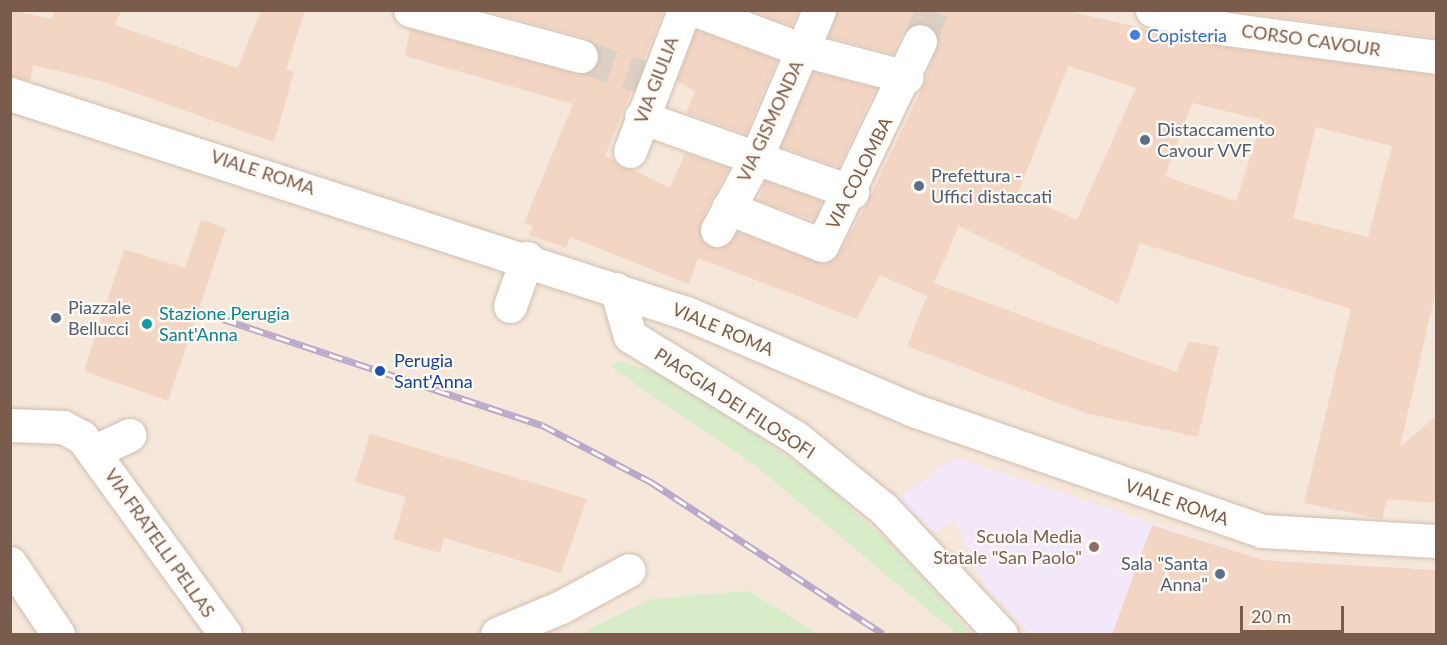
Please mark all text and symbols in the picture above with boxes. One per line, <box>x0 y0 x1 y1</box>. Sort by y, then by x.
street label: CORSO CAVOUR <box>1240 20 1382 60</box>
place label: Copisteria <box>1147 24 1227 46</box>
marker: Copisteria <box>1128 28 1142 42</box>
street label: VIA GIULIA <box>629 33 683 127</box>
street label: VIA GISMONDA <box>732 56 808 186</box>
street label: VIA COLOMBA <box>821 113 897 233</box>
place label: Distaccamento Cavour VVF <box>1157 119 1275 162</box>
marker: Distaccamento Cavour VVF <box>1138 133 1152 147</box>
street label: VIALE ROMA <box>208 145 318 199</box>
place label: Prefettura - Uffici distaccati <box>931 165 1052 207</box>
marker: Prefettura - Uffici distaccati <box>912 179 926 193</box>
place label: Piazzale Bellucci <box>68 297 131 340</box>
street label: VIALE ROMA <box>669 298 777 360</box>
place label: Stazione Perugia Sant'Anna <box>159 303 290 346</box>
marker: Piazzale Bellucci <box>49 311 63 325</box>
marker: Stazione Perugia Sant'Anna <box>140 317 154 331</box>
street label: PIAGGIA DEI FILOSOFI <box>651 343 819 463</box>
place label: Perugia Sant'Anna <box>394 350 473 392</box>
marker: Perugia Sant'Anna <box>371 362 389 380</box>
street label: VIA FRATELLI PELLAS <box>100 464 220 622</box>
street label: VIALE ROMA <box>1122 474 1232 530</box>
place label: Scuola Media Statale "San Paolo" <box>933 526 1082 568</box>
marker: Scuola Media Statale "San Paolo" <box>1087 540 1101 554</box>
place label: Sala "Santa Anna" <box>1121 553 1208 596</box>
marker: Sala "Santa Anna" <box>1213 567 1227 581</box>
scale bar <box>1243 594 1346 632</box>
text: 20 m <box>1251 605 1291 627</box>

